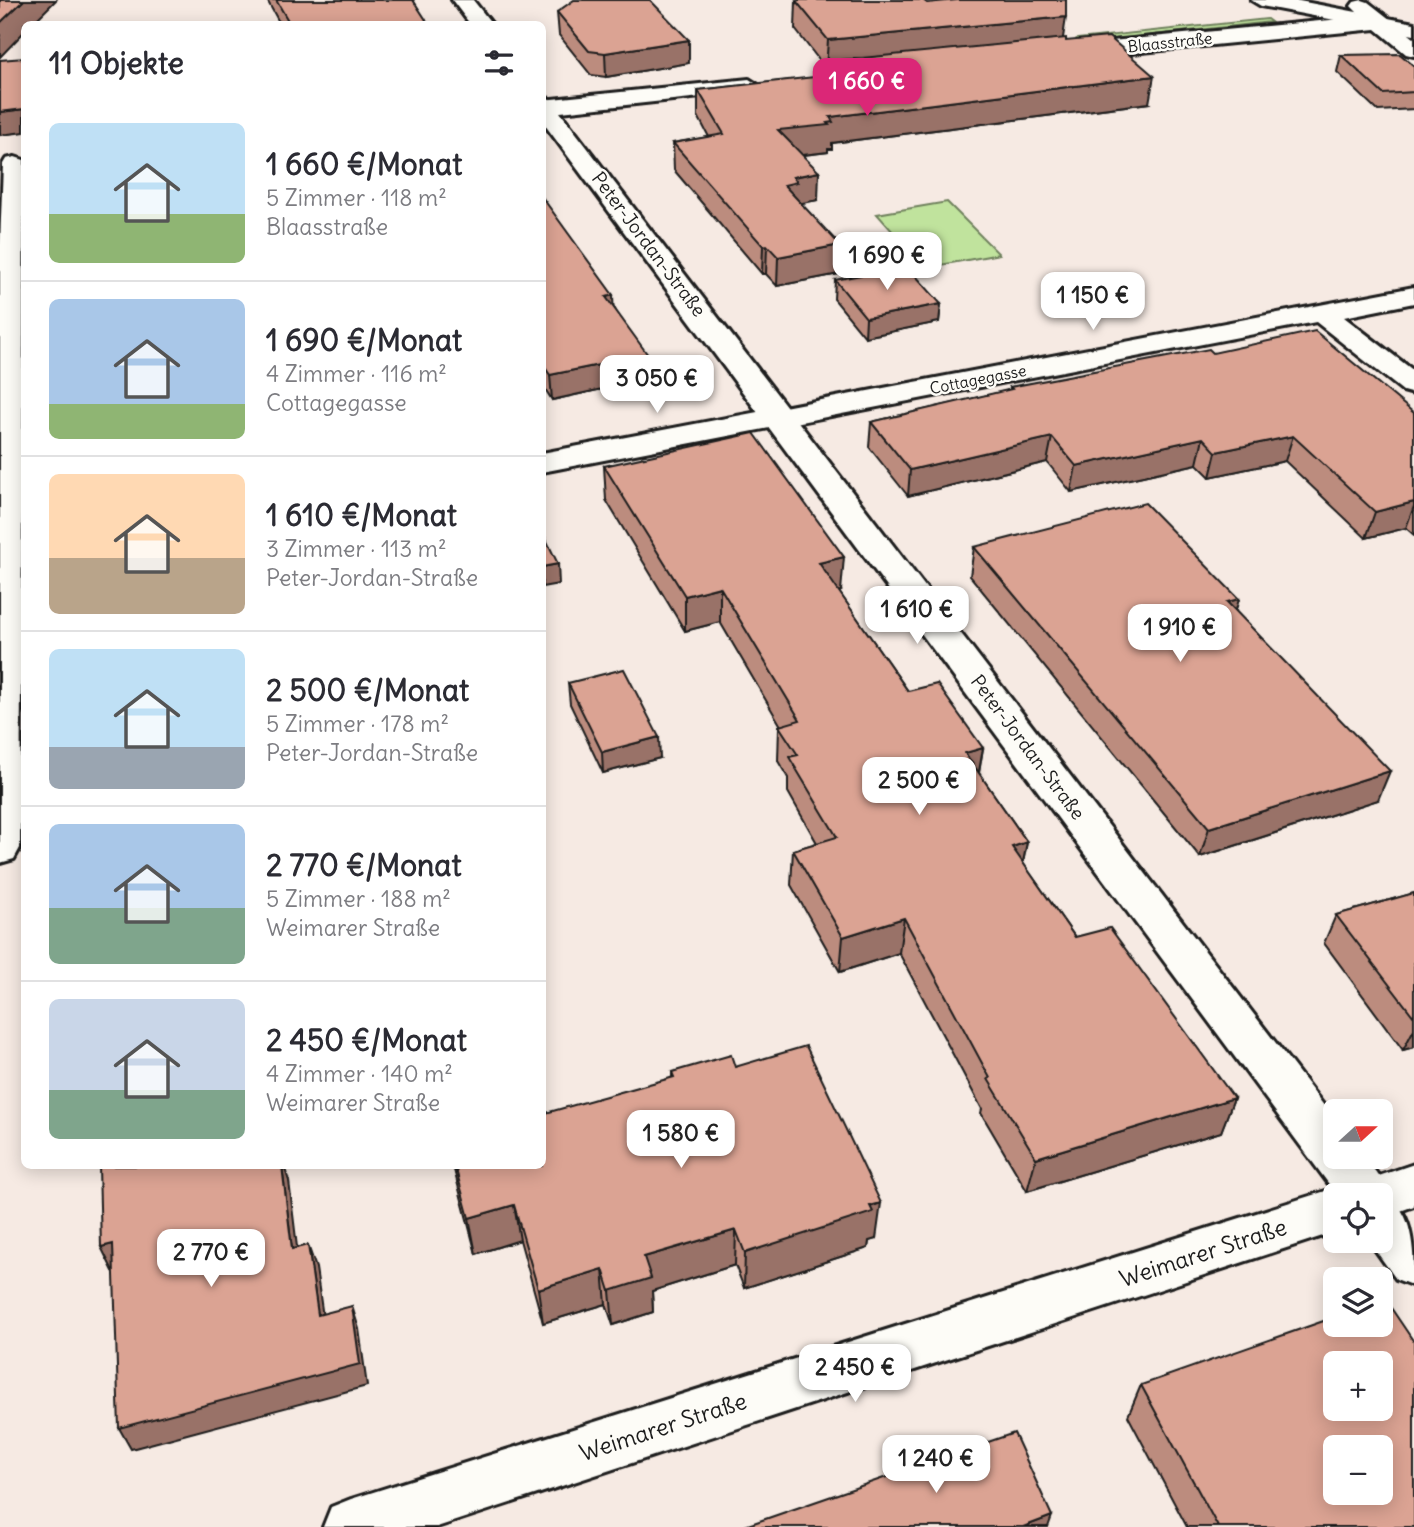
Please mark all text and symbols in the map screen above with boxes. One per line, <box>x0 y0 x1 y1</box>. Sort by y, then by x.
street label: Blaasstraße <box>1127 28 1213 56</box>
text: 11 Objekte <box>49 44 184 82</box>
icon: filters <box>480 44 518 82</box>
pin: 1 660 € <box>802 58 932 118</box>
text: 1 660 € <box>829 66 905 95</box>
text: 1 660 €/Monat <box>266 145 462 183</box>
icon: home <box>105 151 189 235</box>
street label: Peter-Jordan-Straße <box>587 167 711 321</box>
text: 5 Zimmer · 118 m² <box>266 183 447 212</box>
text: Blaasstraße <box>266 212 388 241</box>
pin: 1 690 € <box>822 232 952 292</box>
text: 1 690 € <box>849 240 925 269</box>
pin: 1 150 € <box>1028 272 1158 332</box>
text: 1 150 € <box>1057 280 1129 309</box>
text: 1 690 €/Monat <box>266 321 462 359</box>
icon: home <box>105 327 189 411</box>
pin: 3 050 € <box>592 356 722 415</box>
text: 4 Zimmer · 116 m² <box>266 359 447 388</box>
street label: Cottagegasse <box>928 360 1028 398</box>
text: 3 050 € <box>616 363 698 392</box>
text: Cottagegasse <box>266 388 407 417</box>
text: 1 610 €/Monat <box>266 496 457 534</box>
icon: home <box>105 502 189 586</box>
text: 3 Zimmer · 113 m² <box>266 534 447 563</box>
text: Peter-Jordan-Straße <box>266 563 478 592</box>
pin: 1 610 € <box>852 586 982 646</box>
text: 1 610 € <box>881 594 953 623</box>
pin: 1 910 € <box>1115 604 1245 664</box>
text: 1 910 € <box>1144 612 1216 641</box>
street label: Peter-Jordan-Straße <box>966 670 1090 824</box>
text: 2 500 €/Monat <box>266 671 469 709</box>
icon: home <box>105 677 189 761</box>
text: 5 Zimmer · 178 m² <box>266 709 449 738</box>
text: Peter-Jordan-Straße <box>266 738 478 767</box>
pin: 2 500 € <box>854 758 984 817</box>
text: 2 500 € <box>878 765 960 794</box>
text: 2 770 €/Monat <box>266 846 462 884</box>
icon: home <box>105 852 189 936</box>
text: 5 Zimmer · 188 m² <box>266 884 451 913</box>
text: Weimarer Straße <box>266 913 440 942</box>
text: 2 450 €/Monat <box>266 1021 467 1059</box>
icon: home <box>105 1027 189 1111</box>
text: 4 Zimmer · 140 m² <box>266 1059 453 1088</box>
text: Weimarer Straße <box>266 1088 440 1117</box>
north arrow <box>1323 1099 1393 1169</box>
map controls <box>1323 1099 1393 1505</box>
pin: 1 580 € <box>616 1110 746 1170</box>
text: 1 580 € <box>643 1118 719 1147</box>
button: locate <box>1323 1183 1393 1253</box>
street label: Weimarer Straße <box>1116 1212 1290 1293</box>
pin: 2 770 € <box>146 1230 276 1289</box>
text: 2 770 € <box>173 1237 249 1266</box>
button: layers <box>1323 1267 1393 1337</box>
pin: 2 450 € <box>790 1344 920 1404</box>
button: + <box>1323 1351 1393 1421</box>
text: 2 450 € <box>815 1352 895 1381</box>
street label: Weimarer Straße <box>576 1386 750 1467</box>
button: − <box>1323 1435 1393 1505</box>
pin: 1 240 € <box>871 1436 1001 1495</box>
text: 1 240 € <box>898 1443 974 1472</box>

